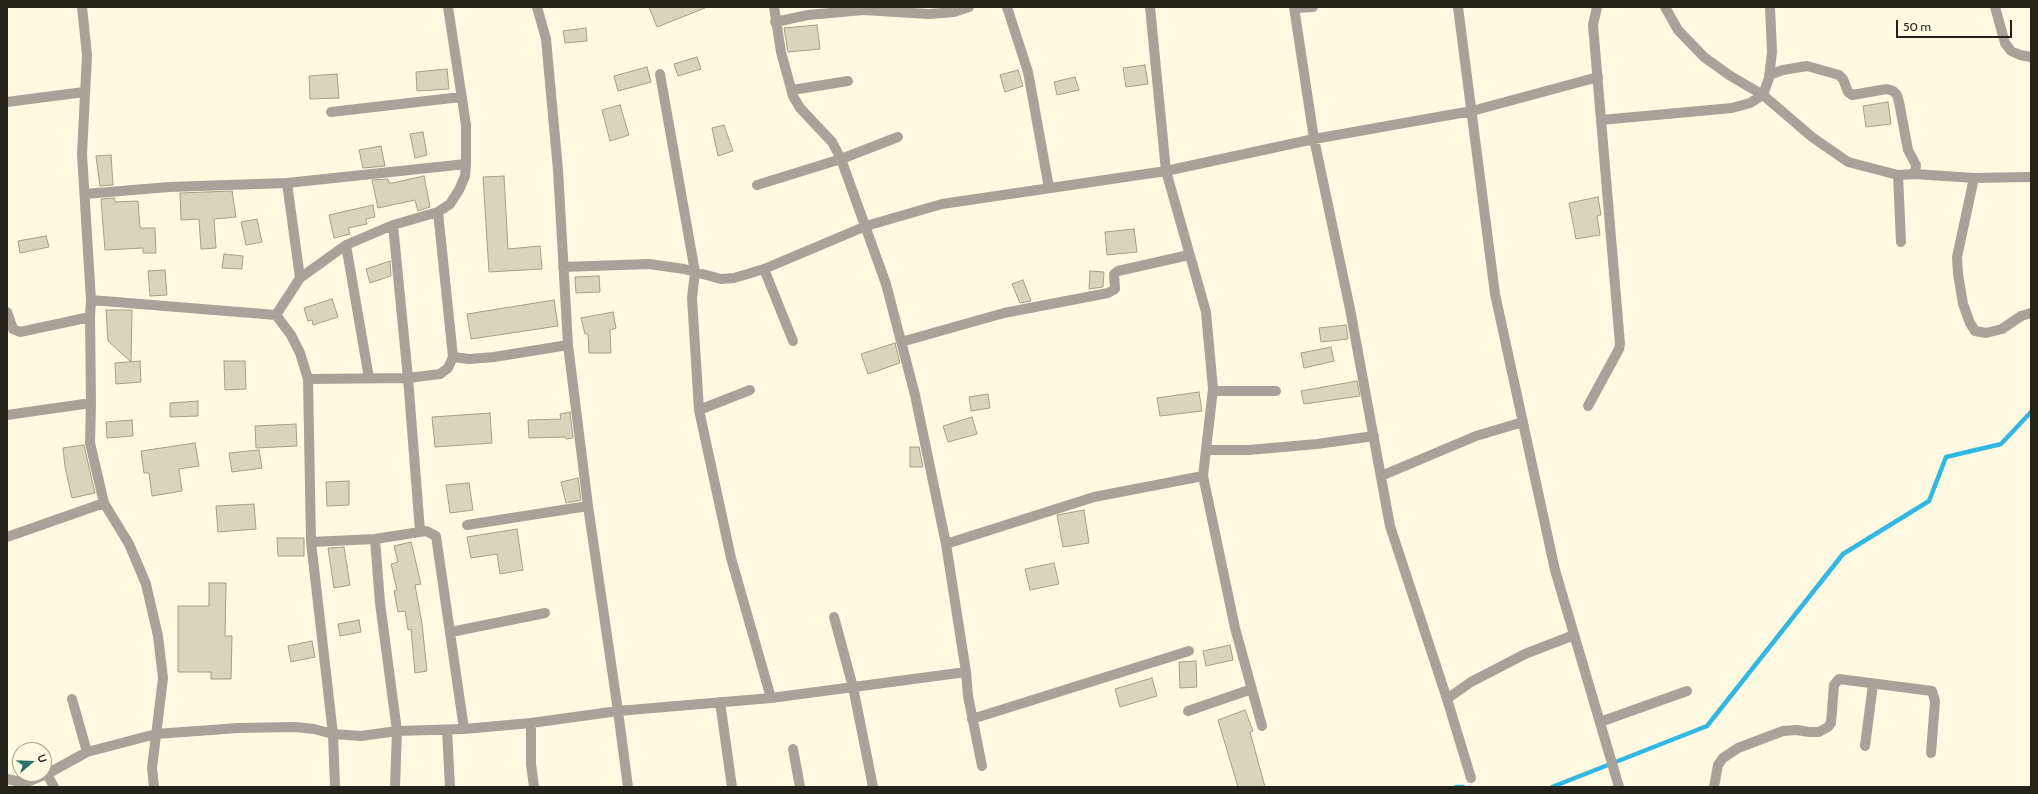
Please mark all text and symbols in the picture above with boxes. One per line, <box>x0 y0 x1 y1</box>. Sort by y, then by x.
scale bar <box>1898 12 2014 38</box>
text: 50 m <box>1903 19 1931 34</box>
north arrow <box>12 742 52 782</box>
text: U <box>34 752 50 764</box>

